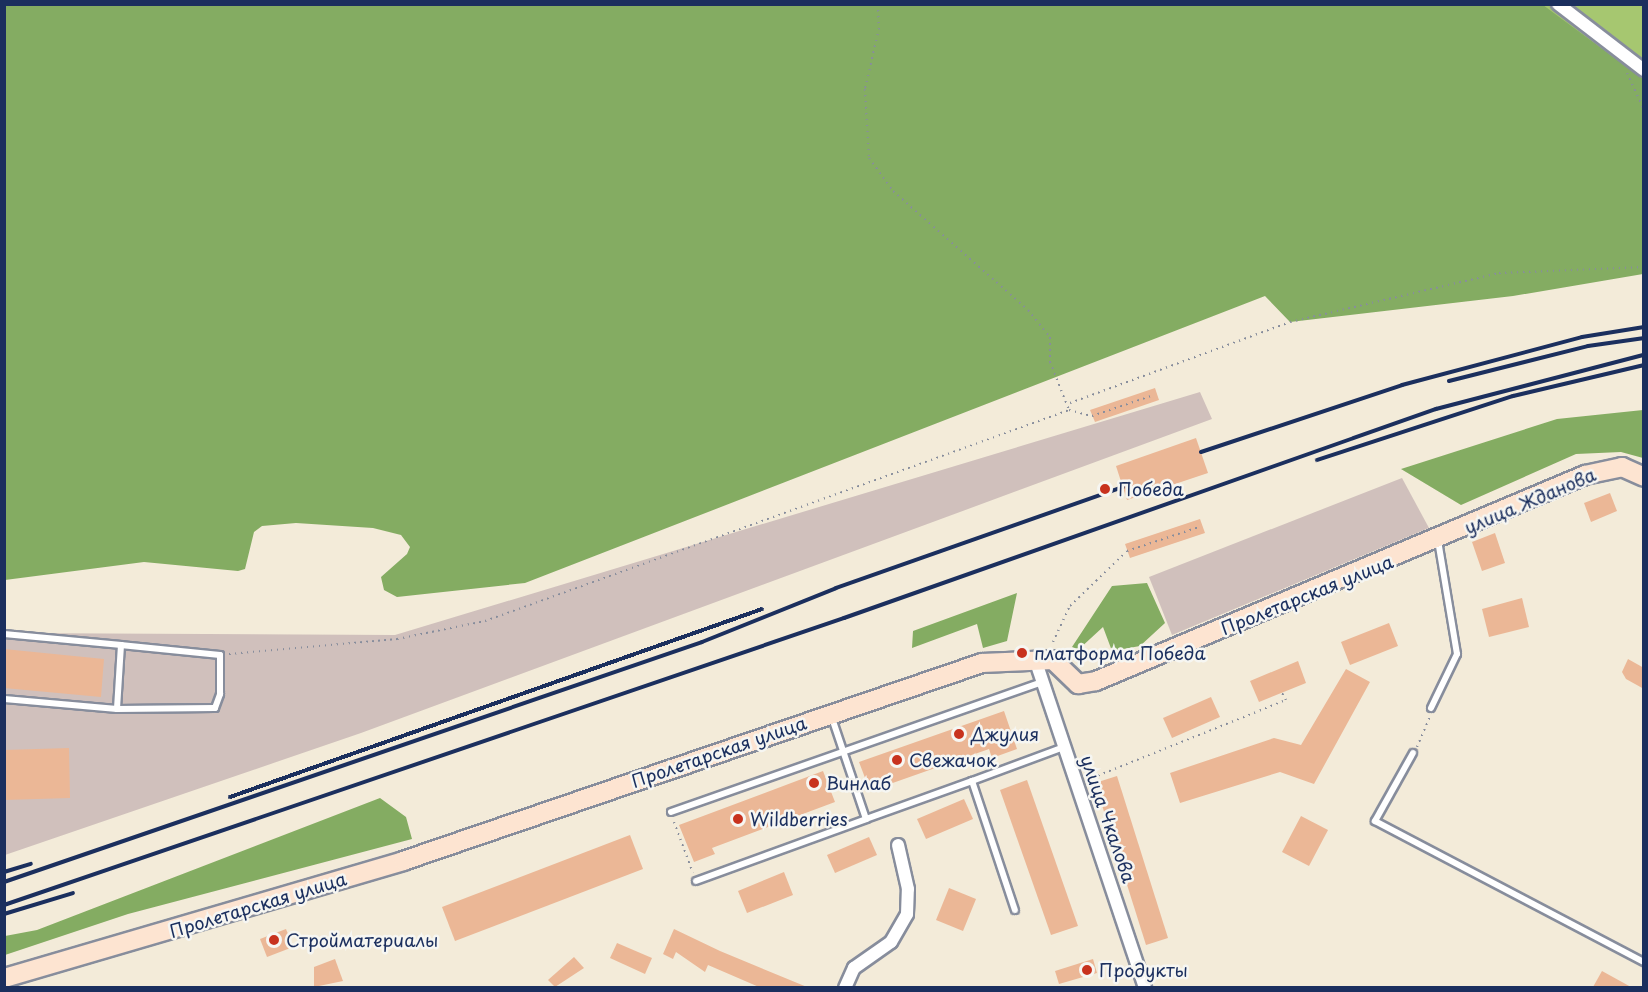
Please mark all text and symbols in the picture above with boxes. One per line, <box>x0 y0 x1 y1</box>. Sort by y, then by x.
street label: улица Жданова <box>1461 463 1599 539</box>
place label: Победа <box>1118 478 1184 500</box>
marker: Победа <box>1096 480 1114 498</box>
street label: Пролетарская улица <box>1217 550 1397 640</box>
place label: платформа Победа <box>1034 642 1207 664</box>
marker: платформа Победа <box>1015 646 1029 660</box>
street label: Пролетарская улица <box>628 712 810 792</box>
place label: Джулия <box>971 723 1039 745</box>
marker: Джулия <box>952 727 966 741</box>
place label: Свежачок <box>909 749 997 771</box>
street label: улица Чкалова <box>1076 752 1140 886</box>
marker: Свежачок <box>890 753 904 767</box>
place label: Винлаб <box>826 772 891 794</box>
marker: Винлаб <box>807 776 821 790</box>
place label: Wildberries <box>750 808 848 830</box>
marker: Wildberries <box>731 812 745 826</box>
street label: Пролетарская улица <box>166 868 350 942</box>
place label: Стройматериалы <box>286 929 438 951</box>
marker: Стройматериалы <box>267 933 281 947</box>
place label: Продукты <box>1099 959 1188 981</box>
marker: Продукты <box>1080 963 1094 977</box>

